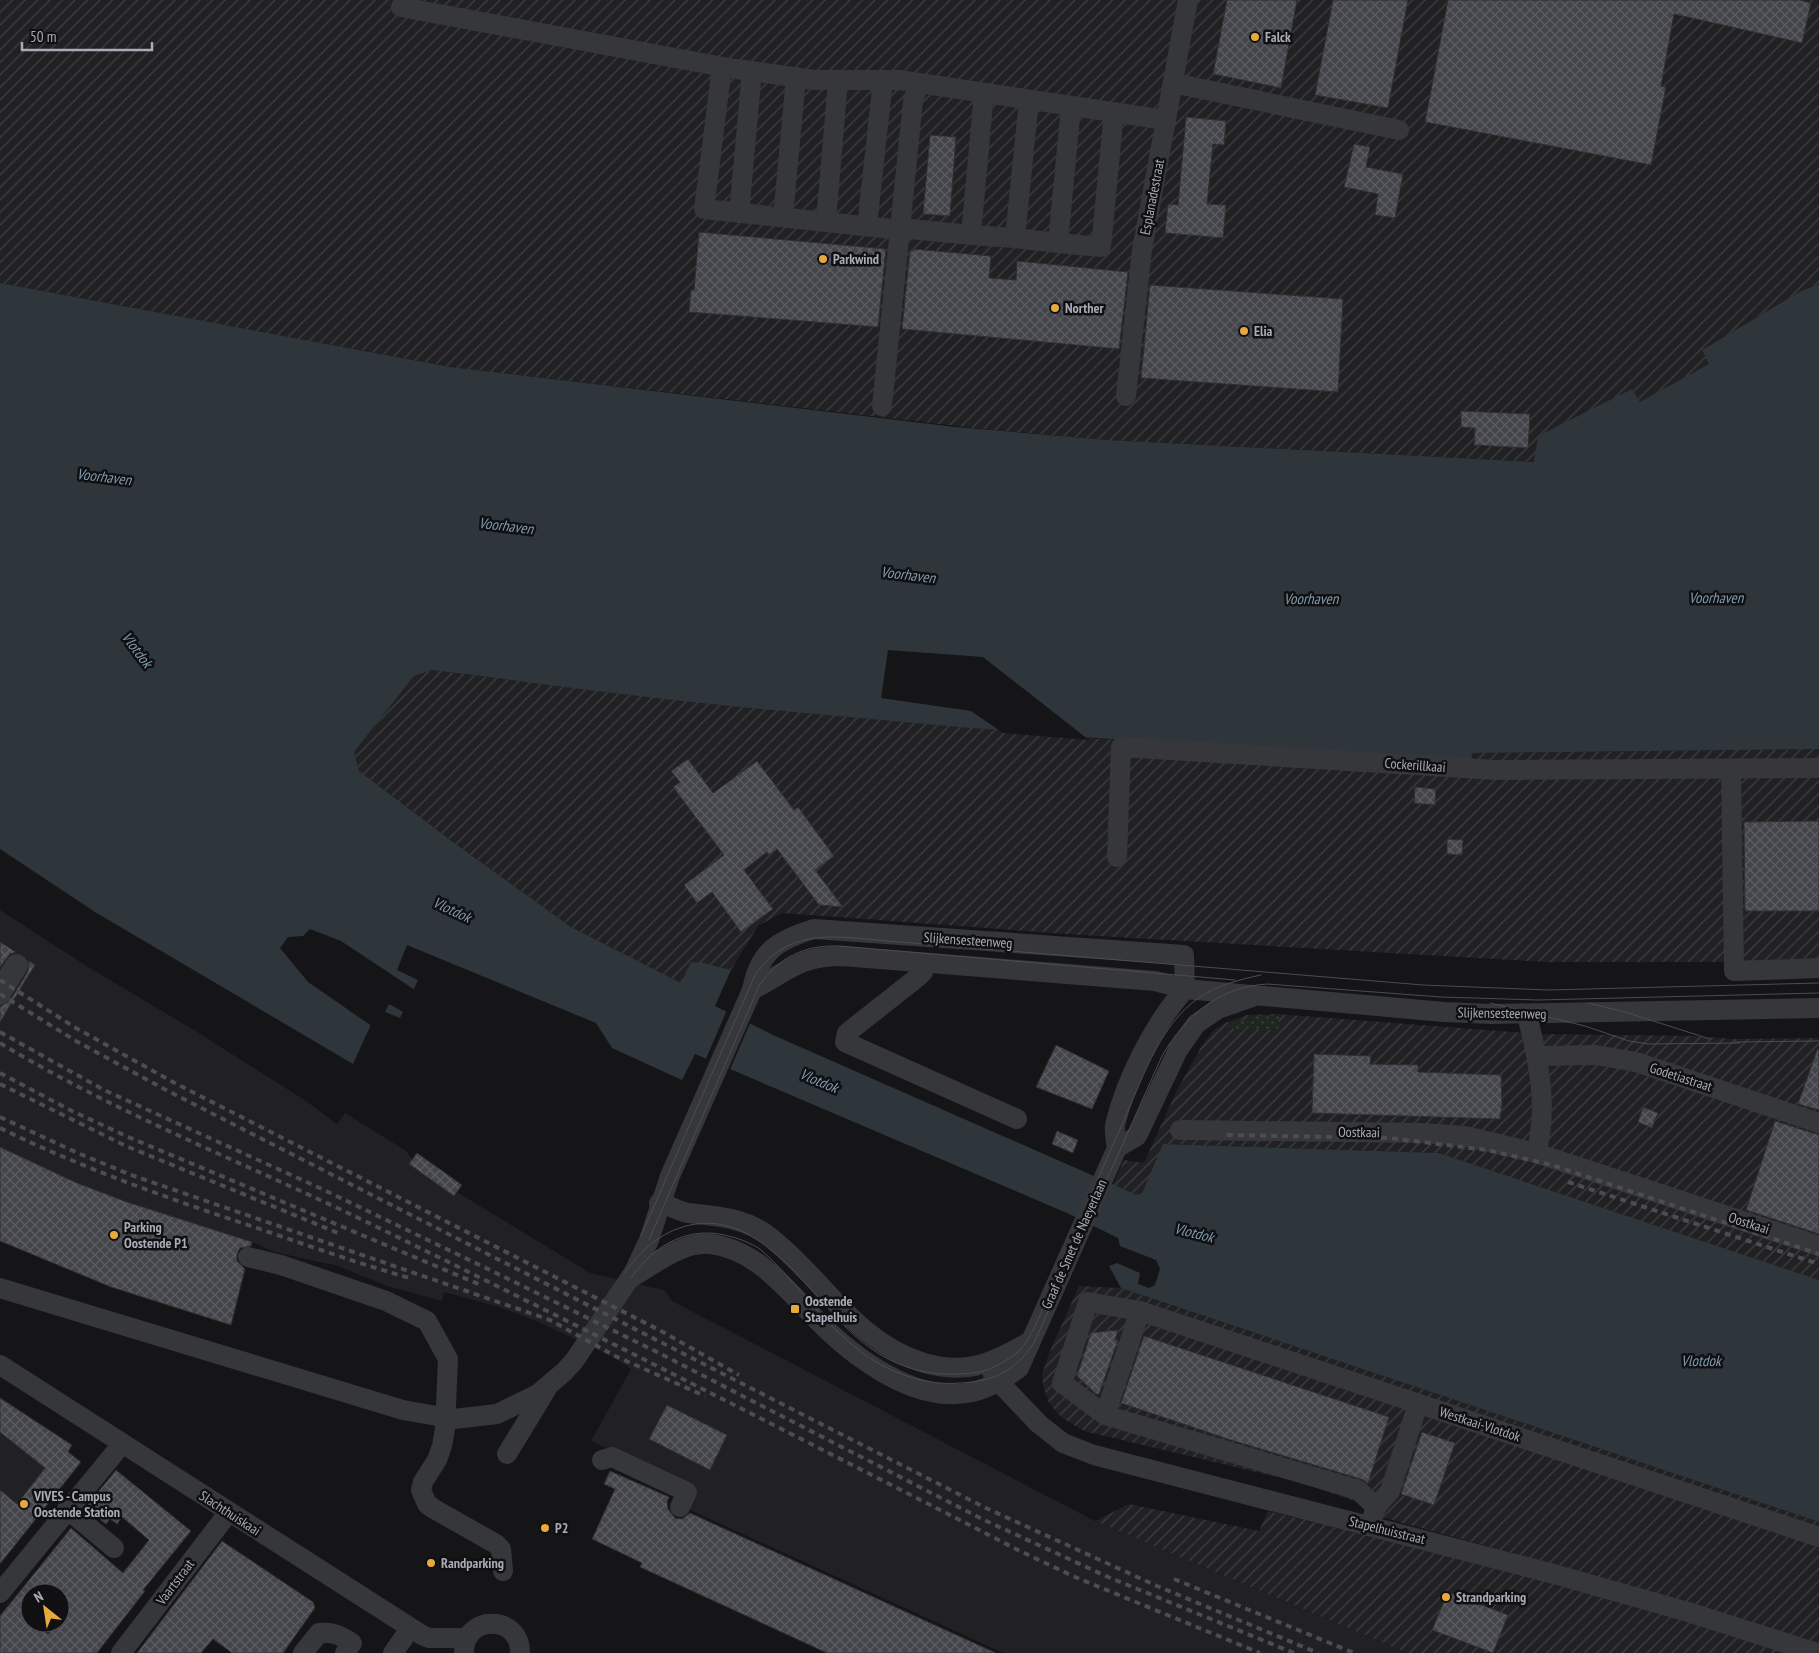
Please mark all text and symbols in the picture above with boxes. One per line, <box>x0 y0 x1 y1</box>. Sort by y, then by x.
scale bar <box>22 20 152 52</box>
text: 50 m <box>30 27 56 46</box>
place label: Falck <box>1265 28 1291 46</box>
marker: Falck <box>1249 31 1261 43</box>
street label: Esplanadestraat <box>1136 157 1168 236</box>
place label: Parkwind <box>833 250 879 268</box>
marker: Parkwind <box>817 253 829 265</box>
place label: Norther <box>1065 299 1105 317</box>
marker: Norther <box>1049 302 1061 314</box>
place label: Elia <box>1254 322 1273 340</box>
marker: Elia <box>1238 325 1250 337</box>
water label: Voorhaven <box>76 464 134 489</box>
water label: Voorhaven <box>478 513 536 538</box>
water label: Voorhaven <box>880 562 938 587</box>
water label: Voorhaven <box>1689 588 1745 607</box>
water label: Voorhaven <box>1284 589 1340 608</box>
water label: Vlotdok <box>118 628 158 673</box>
street label: Cockerillkaai <box>1384 754 1446 776</box>
water label: Vlotdok <box>430 893 476 927</box>
street label: Slijkensesteenweg <box>923 928 1013 952</box>
street label: Slijkensesteenweg <box>1457 1003 1547 1023</box>
street label: Godetiastraat <box>1647 1058 1715 1096</box>
water label: Vlotdok <box>797 1064 843 1098</box>
street label: Oostkaai <box>1338 1123 1380 1141</box>
street label: Graaf de Smet de Naeyerlaan <box>1037 1176 1111 1312</box>
street label: Oostkaai <box>1726 1208 1772 1238</box>
place label: Parking Oostende P1 <box>124 1218 188 1252</box>
water label: Vlotdok <box>1172 1218 1218 1247</box>
marker: Parking Oostende P1 <box>108 1229 120 1241</box>
place label: Oostende Stapelhuis <box>805 1292 857 1326</box>
marker: Oostende Stapelhuis <box>789 1303 801 1315</box>
water label: Vlotdok <box>1681 1351 1723 1370</box>
street label: Westkaai-Vlotdok <box>1437 1402 1523 1446</box>
place label: VIVES - Campus Oostende Station <box>33 1487 120 1521</box>
street label: Slachthuiskaai <box>196 1487 264 1539</box>
marker: VIVES - Campus Oostende Station <box>18 1498 30 1510</box>
street label: Stapelhuisstraat <box>1347 1512 1427 1548</box>
place label: P2 <box>555 1519 568 1537</box>
marker: P2 <box>539 1522 551 1534</box>
place label: Randparking <box>441 1554 504 1572</box>
street label: Vaartstraat <box>151 1555 198 1609</box>
marker: Randparking <box>425 1557 437 1569</box>
north arrow <box>20 1583 70 1633</box>
text: N <box>31 1587 46 1606</box>
place label: Strandparking <box>1456 1588 1526 1606</box>
marker: Strandparking <box>1440 1591 1452 1603</box>

